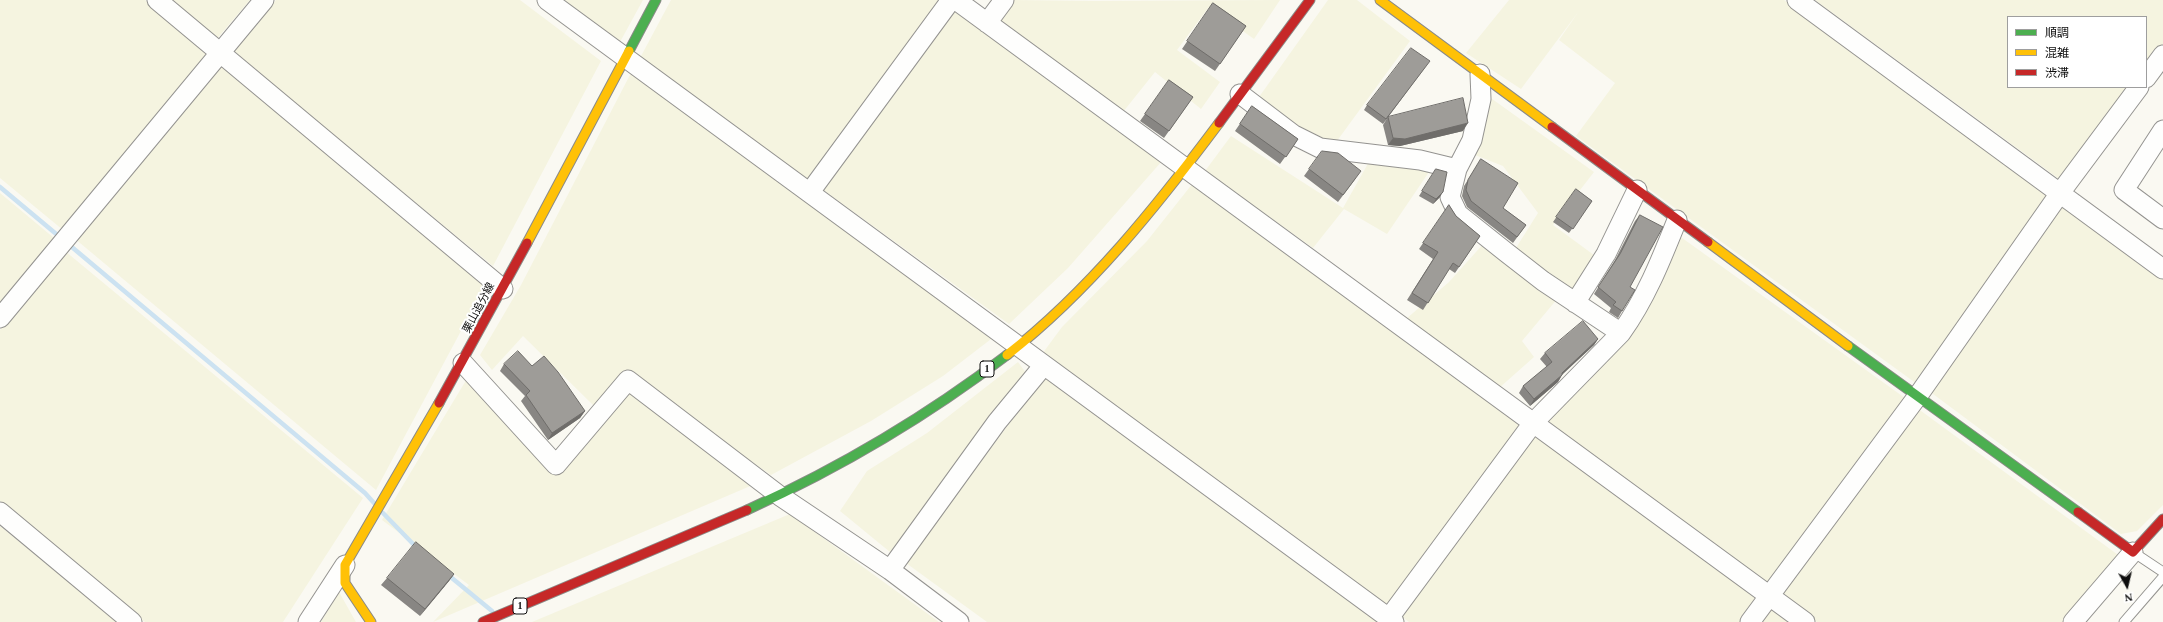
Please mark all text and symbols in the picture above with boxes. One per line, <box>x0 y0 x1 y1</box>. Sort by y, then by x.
legend <box>2007 16 2147 88</box>
text: 順調 <box>2045 26 2069 40</box>
text: 混雑 <box>2045 46 2069 60</box>
text: 渋滞 <box>2045 66 2069 80</box>
street label: 栗山追分線 <box>460 281 498 335</box>
road number: 1 <box>980 361 994 377</box>
north arrow <box>2107 566 2147 606</box>
text: N <box>2124 591 2133 604</box>
road number: 1 <box>513 598 527 614</box>

